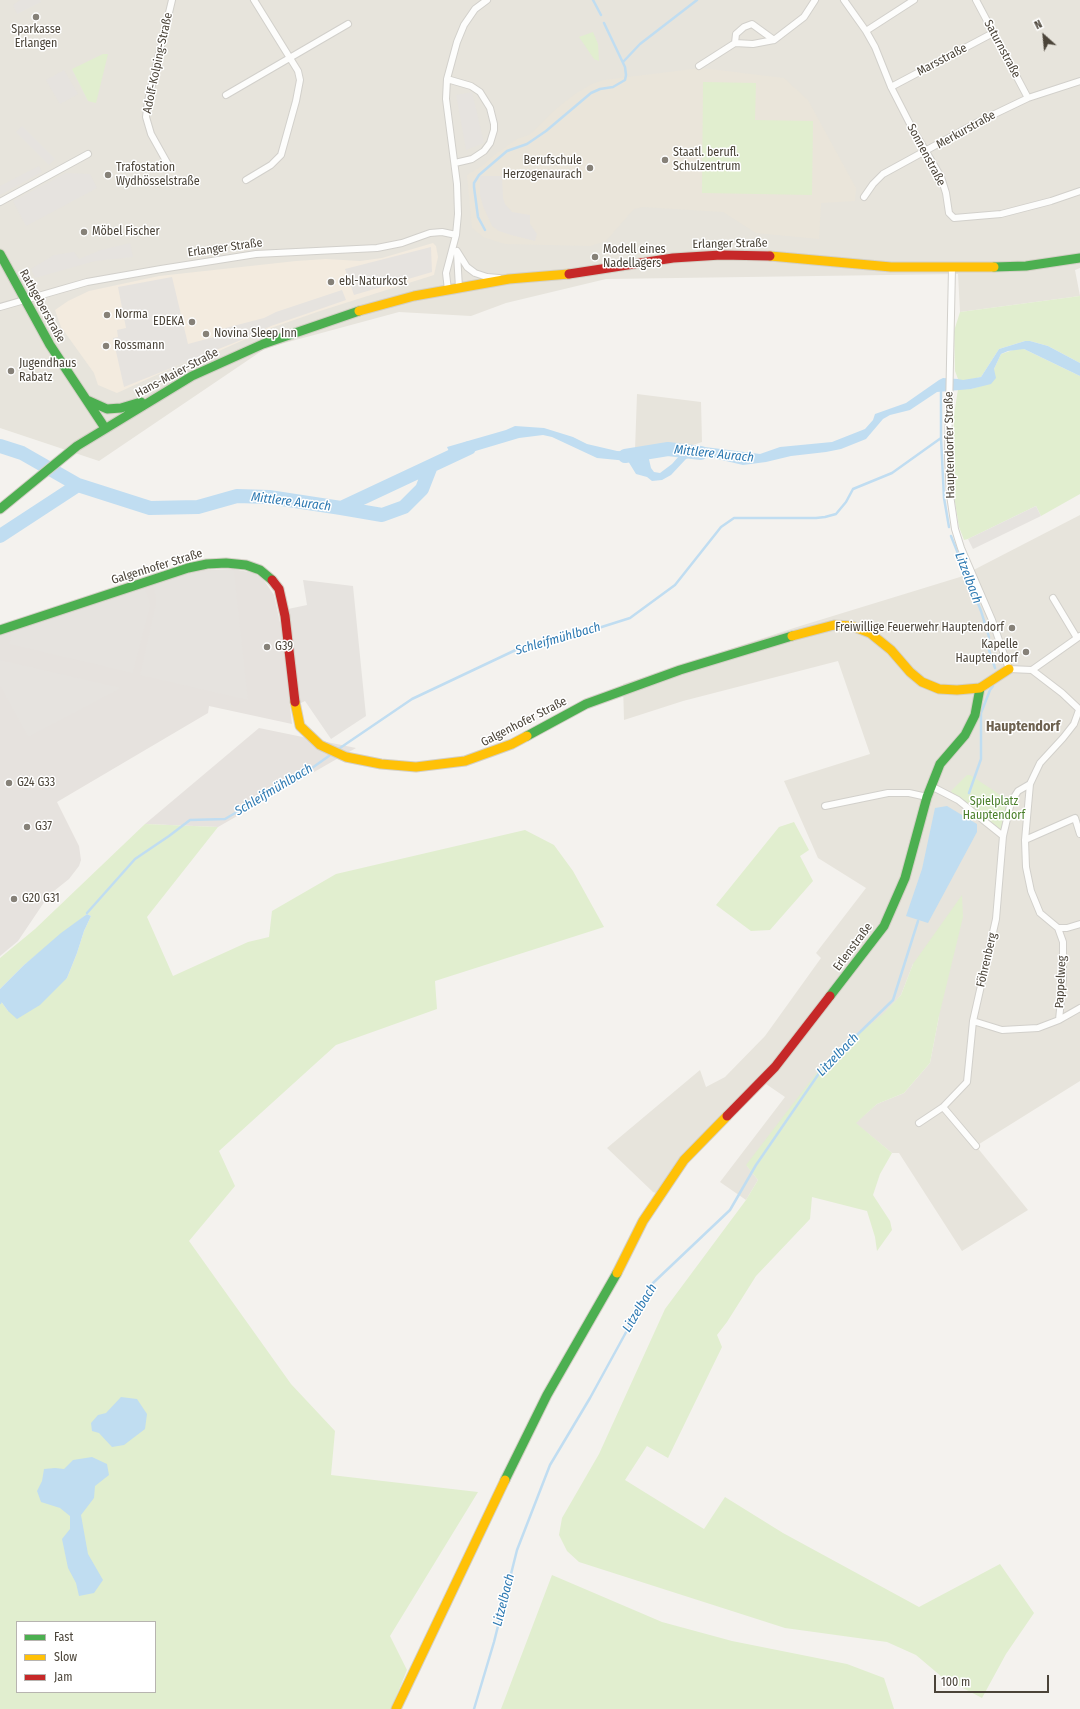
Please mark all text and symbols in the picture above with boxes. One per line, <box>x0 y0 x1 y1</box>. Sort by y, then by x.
street label: Adolf-Kolping-Straße <box>140 11 176 115</box>
marker: Sparkasse Erlangen <box>31 12 41 22</box>
north arrow <box>1024 16 1064 56</box>
street label: Saturnstraße <box>981 18 1023 80</box>
text: N <box>1032 18 1044 32</box>
place label: Sparkasse Erlangen <box>11 23 61 51</box>
street label: Marsstraße <box>915 41 969 79</box>
street label: Merkurstraße <box>934 108 998 152</box>
street label: Sonnenstraße <box>904 121 948 189</box>
place label: Staatl. berufl. Schulzentrum <box>673 146 740 174</box>
place label: Berufschule Herzogenaurach <box>503 154 582 182</box>
marker: Staatl. berufl. Schulzentrum <box>660 155 670 165</box>
place label: Trafostation Wydhösselstraße <box>116 161 200 189</box>
marker: Berufschule Herzogenaurach <box>585 163 595 173</box>
marker: Trafostation Wydhösselstraße <box>103 170 113 180</box>
place label: Möbel Fischer <box>92 225 160 239</box>
marker: Möbel Fischer <box>79 227 89 237</box>
street label: Erlanger Straße <box>187 236 263 260</box>
street label: Erlanger Straße <box>692 236 768 252</box>
place label: Modell eines Nadellagers <box>603 243 666 271</box>
marker: Modell eines Nadellagers <box>590 252 600 262</box>
street label: Rathgeberstraße <box>16 267 68 345</box>
place label: ebl-Naturkost <box>339 275 407 289</box>
marker: ebl-Naturkost <box>326 277 336 287</box>
place label: Norma <box>115 308 148 322</box>
marker: Norma <box>102 310 112 320</box>
place label: EDEKA <box>153 315 184 329</box>
marker: EDEKA <box>187 317 197 327</box>
place label: Novina Sleep Inn <box>214 327 297 341</box>
marker: Novina Sleep Inn <box>201 329 211 339</box>
place label: Rossmann <box>114 339 165 353</box>
marker: Rossmann <box>101 341 111 351</box>
street label: Hans-Maier-Straße <box>133 345 221 401</box>
place label: Jugendhaus Rabatz <box>19 357 76 385</box>
marker: Jugendhaus Rabatz <box>6 366 16 376</box>
street label: Hauptendorfer Straße <box>942 391 958 499</box>
water label: Mittlere Aurach <box>673 442 755 466</box>
water label: Mittlere Aurach <box>250 489 332 515</box>
street label: Galgenhofer Straße <box>110 546 204 588</box>
water label: Litzelbach <box>951 550 985 606</box>
water label: Schleifmühlbach <box>513 619 603 659</box>
place label: Freiwillige Feuerwehr Hauptendorf <box>835 621 1004 635</box>
marker: Freiwillige Feuerwehr Hauptendorf <box>1007 623 1017 633</box>
place label: Kapelle Hauptendorf <box>956 638 1018 666</box>
place label: G39 <box>275 640 293 654</box>
marker: G39 <box>262 642 272 652</box>
marker: Kapelle Hauptendorf <box>1021 647 1031 657</box>
street label: Galgenhofer Straße <box>479 694 569 750</box>
district label: Hauptendorf <box>986 719 1060 735</box>
water label: Schleifmühlbach <box>232 761 316 819</box>
place label: G24 G33 <box>17 776 55 790</box>
marker: G24 G33 <box>4 778 14 788</box>
park label: Spielplatz Hauptendorf <box>963 795 1025 823</box>
place label: G37 <box>35 820 52 834</box>
marker: G37 <box>22 822 32 832</box>
place label: G20 G31 <box>22 892 60 906</box>
marker: G20 G31 <box>9 894 19 904</box>
street label: Erlenstraße <box>830 920 876 974</box>
street label: Föhrenberg <box>974 931 1000 989</box>
street label: Pappelweg <box>1052 955 1070 1009</box>
water label: Litzelbach <box>814 1030 862 1080</box>
water label: Litzelbach <box>619 1281 661 1335</box>
water label: Litzelbach <box>490 1572 518 1628</box>
legend <box>16 1621 156 1693</box>
text: Fast <box>54 1630 73 1644</box>
text: Slow <box>54 1650 77 1664</box>
scale bar <box>936 1667 1051 1693</box>
text: Jam <box>54 1670 72 1684</box>
text: 100 m <box>941 1675 970 1689</box>

